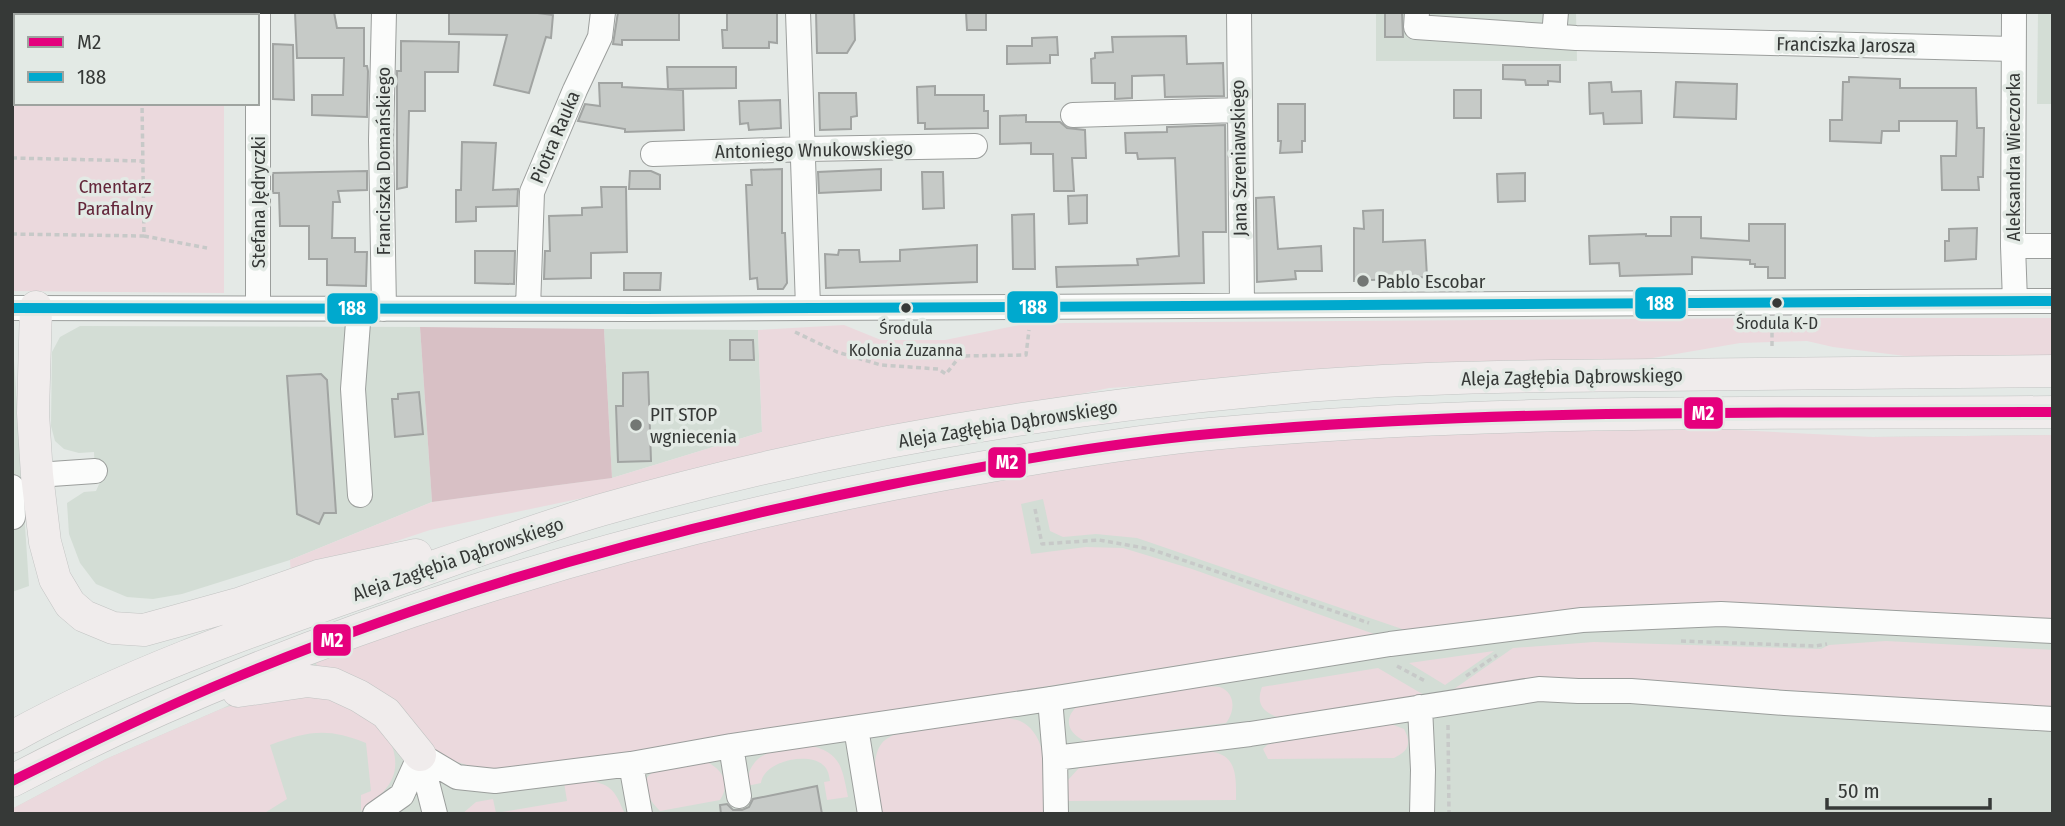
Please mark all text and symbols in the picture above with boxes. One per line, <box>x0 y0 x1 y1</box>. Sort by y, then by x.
legend <box>14 14 259 105</box>
text: M2 <box>77 29 101 55</box>
street label: Franciszka Jarosza <box>1776 32 1916 58</box>
text: 188 <box>77 64 106 90</box>
street label: Franciszka Domańskiego <box>372 67 395 255</box>
street label: Aleksandra Wieczorka <box>2002 73 2025 241</box>
street label: Jana Szreniawskiego <box>1226 79 1252 237</box>
street label: Piotra Rauka <box>525 87 585 187</box>
street label: Stefana Jędryczki <box>247 136 270 268</box>
street label: Antoniego Wnukowskiego <box>715 137 913 163</box>
park label: Cmentarz Parafialny <box>77 175 154 220</box>
place label: Pablo Escobar <box>1377 270 1486 293</box>
marker: Pablo Escobar <box>1355 273 1371 289</box>
line badge: 188 <box>1634 286 1687 320</box>
line badge: 188 <box>1006 290 1059 324</box>
line badge: 188 <box>326 292 379 325</box>
text: 188 <box>1646 292 1674 315</box>
text: 188 <box>1019 296 1047 319</box>
marker: Środula K-D <box>1770 296 1784 310</box>
text: 188 <box>338 297 366 320</box>
marker: Środula Kolonia Zuzanna <box>899 301 913 315</box>
place label: Środula K-D <box>1736 313 1818 334</box>
place label: Środula Kolonia Zuzanna <box>849 318 963 361</box>
street label: Aleja Zagłębia Dąbrowskiego <box>1461 364 1683 390</box>
street label: Aleja Zagłębia Dąbrowskiego <box>897 395 1119 453</box>
line badge: M2 <box>1683 396 1724 430</box>
text: M2 <box>1692 402 1714 425</box>
place label: PIT STOP wgniecenia <box>650 403 737 448</box>
marker: PIT STOP wgniecenia <box>628 417 644 433</box>
line badge: M2 <box>987 446 1027 479</box>
text: M2 <box>996 451 1018 474</box>
street label: Aleja Zagłębia Dąbrowskiego <box>350 512 566 606</box>
line badge: M2 <box>312 623 352 657</box>
text: M2 <box>321 629 343 652</box>
scale bar <box>1827 766 1990 810</box>
text: 50 m <box>1838 778 1880 804</box>

